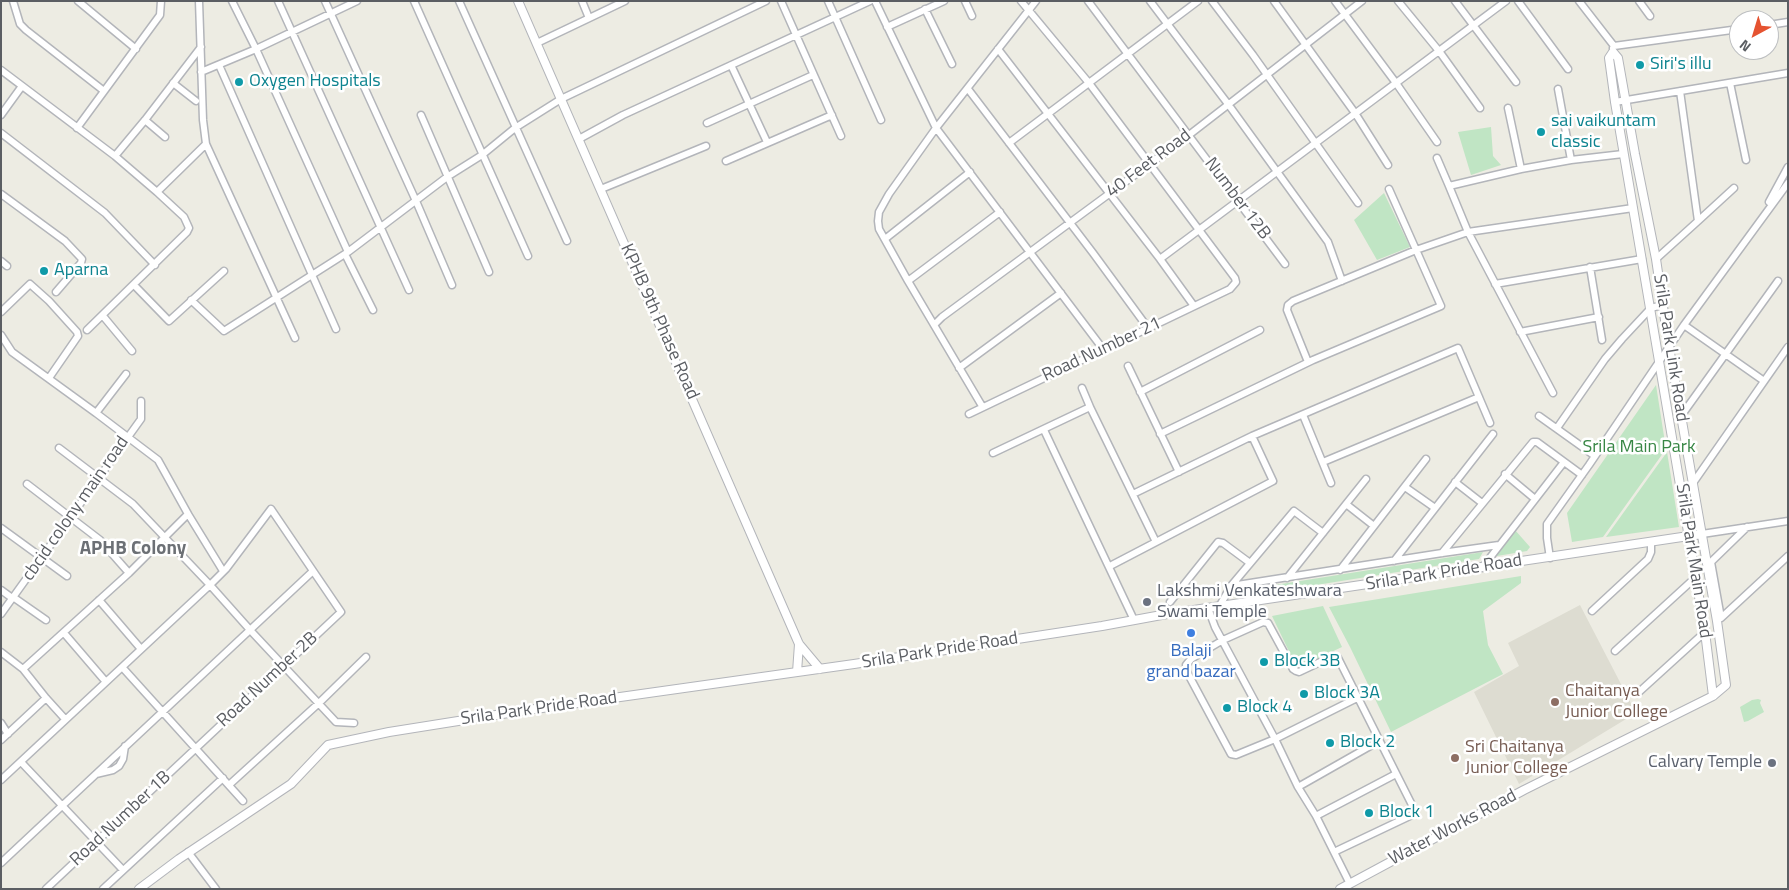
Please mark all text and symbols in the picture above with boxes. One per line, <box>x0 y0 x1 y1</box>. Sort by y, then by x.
north arrow <box>1729 10 1779 60</box>
text: N <box>1735 35 1755 57</box>
place label: Siri's illu <box>1650 54 1712 76</box>
marker: Siri's illu <box>1634 59 1646 71</box>
place label: Oxygen Hospitals <box>249 71 381 93</box>
marker: Oxygen Hospitals <box>233 76 245 88</box>
place label: sai vaikuntam classic <box>1551 111 1656 154</box>
street label: 40 Feet Road <box>1102 125 1196 203</box>
marker: sai vaikuntam classic <box>1535 126 1547 138</box>
street label: Number 12B <box>1199 154 1275 244</box>
street label: KPHB 9th Phase Road <box>615 241 703 403</box>
place label: Aparna <box>54 260 108 282</box>
marker: Aparna <box>38 265 50 277</box>
street label: Srila Park Link Road <box>1648 273 1692 423</box>
street label: Road Number 21 <box>1039 313 1165 387</box>
street label: cbcid colony main road <box>18 433 134 585</box>
park label: Srila Main Park <box>1582 437 1696 459</box>
street label: Srila Park Main Road <box>1670 482 1716 640</box>
district label: APHB Colony <box>80 538 186 560</box>
street label: Srila Park Pride Road <box>1364 550 1524 596</box>
place label: Lakshmi Venkateshwara Swami Temple <box>1157 581 1342 624</box>
marker: Lakshmi Venkateshwara Swami Temple <box>1141 596 1153 608</box>
marker: Balaji grand bazar <box>1185 627 1197 639</box>
street label: Road Number 2B <box>213 628 323 732</box>
street label: Srila Park Pride Road <box>860 628 1020 674</box>
place label: Balaji grand bazar <box>1146 641 1236 684</box>
place label: Block 3B <box>1274 651 1340 673</box>
marker: Block 3B <box>1258 656 1270 668</box>
place label: Chaitanya Junior College <box>1565 681 1668 724</box>
place label: Block 3A <box>1314 683 1380 705</box>
street label: Srila Park Pride Road <box>459 687 619 731</box>
marker: Block 3A <box>1298 688 1310 700</box>
marker: Chaitanya Junior College <box>1549 696 1561 708</box>
place label: Block 4 <box>1237 697 1292 719</box>
marker: Block 4 <box>1221 702 1233 714</box>
place label: Block 2 <box>1340 732 1395 754</box>
marker: Block 2 <box>1324 737 1336 749</box>
place label: Sri Chaitanya Junior College <box>1465 737 1568 780</box>
marker: Sri Chaitanya Junior College <box>1449 752 1461 764</box>
place label: Calvary Temple <box>1648 752 1762 774</box>
marker: Calvary Temple <box>1766 757 1778 769</box>
street label: Road Number 1B <box>66 767 176 871</box>
street label: Water Works Road <box>1385 785 1521 871</box>
place label: Block 1 <box>1379 802 1434 824</box>
marker: Block 1 <box>1363 807 1375 819</box>

